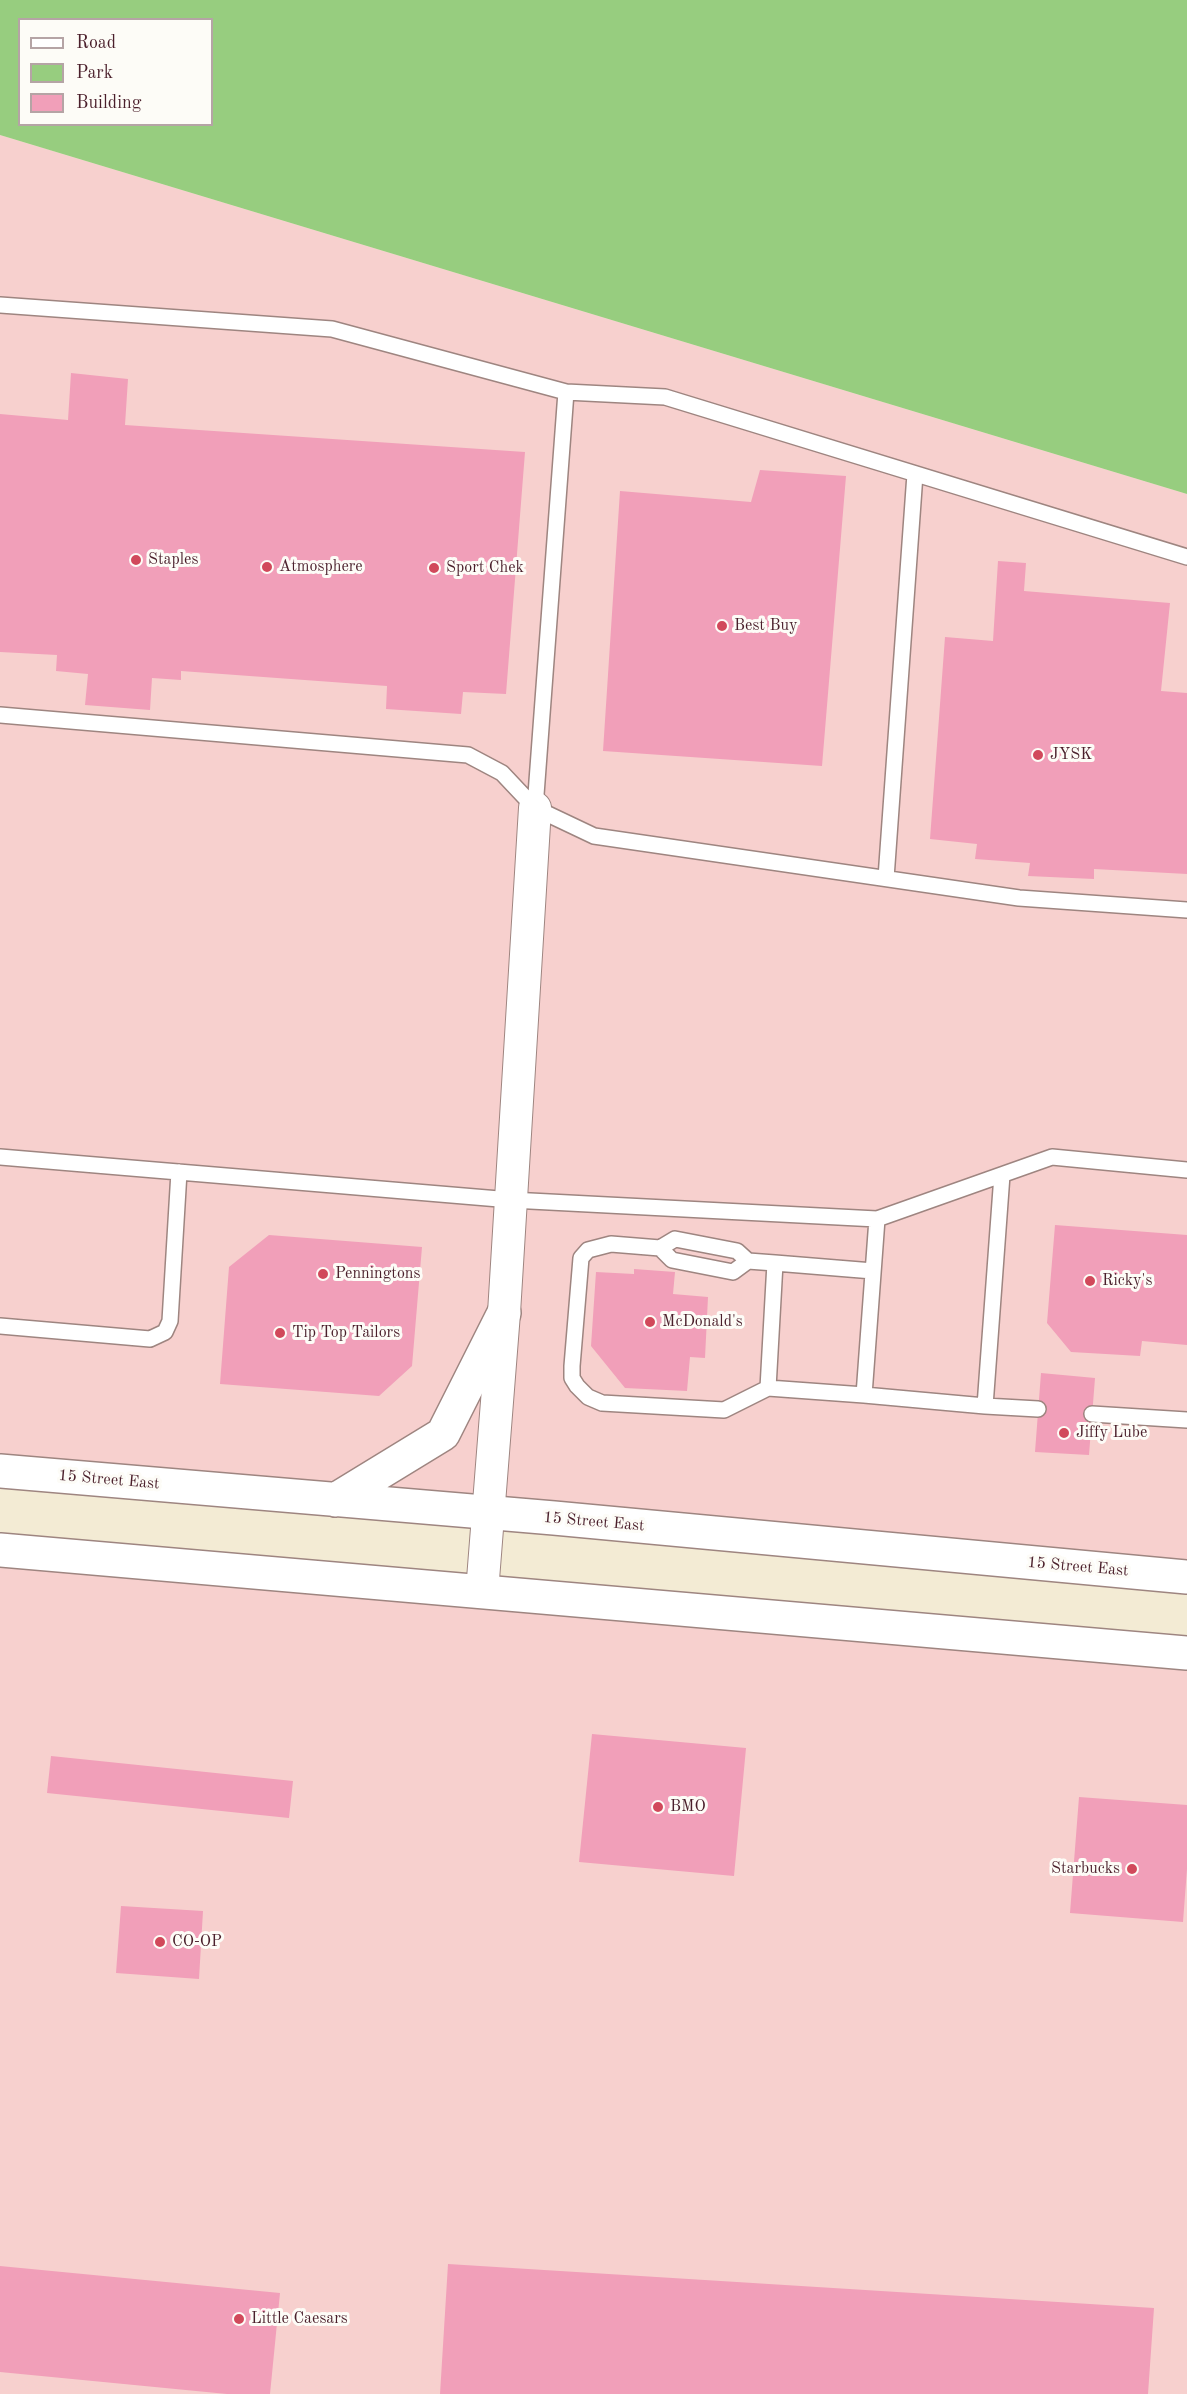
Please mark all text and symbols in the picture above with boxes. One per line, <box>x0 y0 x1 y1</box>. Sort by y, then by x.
legend <box>18 18 213 126</box>
text: Road <box>76 34 116 52</box>
text: Park <box>76 64 113 82</box>
text: Building <box>76 94 141 112</box>
place label: Staples <box>148 550 198 570</box>
marker: Staples <box>129 553 143 567</box>
place label: Atmosphere <box>279 557 363 577</box>
place label: Sport Chek <box>446 558 524 578</box>
marker: Atmosphere <box>260 560 274 574</box>
marker: Sport Chek <box>427 561 441 575</box>
place label: Best Buy <box>734 616 797 636</box>
marker: Best Buy <box>715 619 729 633</box>
place label: JYSK <box>1050 745 1092 765</box>
marker: JYSK <box>1031 748 1045 762</box>
place label: Penningtons <box>335 1264 420 1284</box>
marker: Penningtons <box>316 1267 330 1281</box>
place label: Ricky's <box>1102 1271 1152 1291</box>
marker: Ricky's <box>1083 1274 1097 1288</box>
place label: McDonald's <box>662 1312 743 1332</box>
marker: McDonald's <box>643 1315 657 1329</box>
place label: Tip Top Tailors <box>292 1323 400 1343</box>
marker: Tip Top Tailors <box>273 1326 287 1340</box>
place label: Jiffy Lube <box>1076 1423 1147 1443</box>
marker: Jiffy Lube <box>1057 1426 1071 1440</box>
street label: 15 Street East <box>58 1466 160 1494</box>
street label: 15 Street East <box>543 1508 645 1536</box>
street label: 15 Street East <box>1027 1553 1129 1581</box>
place label: BMO <box>670 1797 706 1817</box>
marker: BMO <box>651 1800 665 1814</box>
place label: Starbucks <box>1051 1859 1120 1879</box>
marker: Starbucks <box>1125 1862 1139 1876</box>
place label: CO-OP <box>172 1932 222 1952</box>
marker: CO-OP <box>153 1935 167 1949</box>
place label: Little Caesars <box>251 2309 348 2329</box>
marker: Little Caesars <box>232 2312 246 2326</box>

